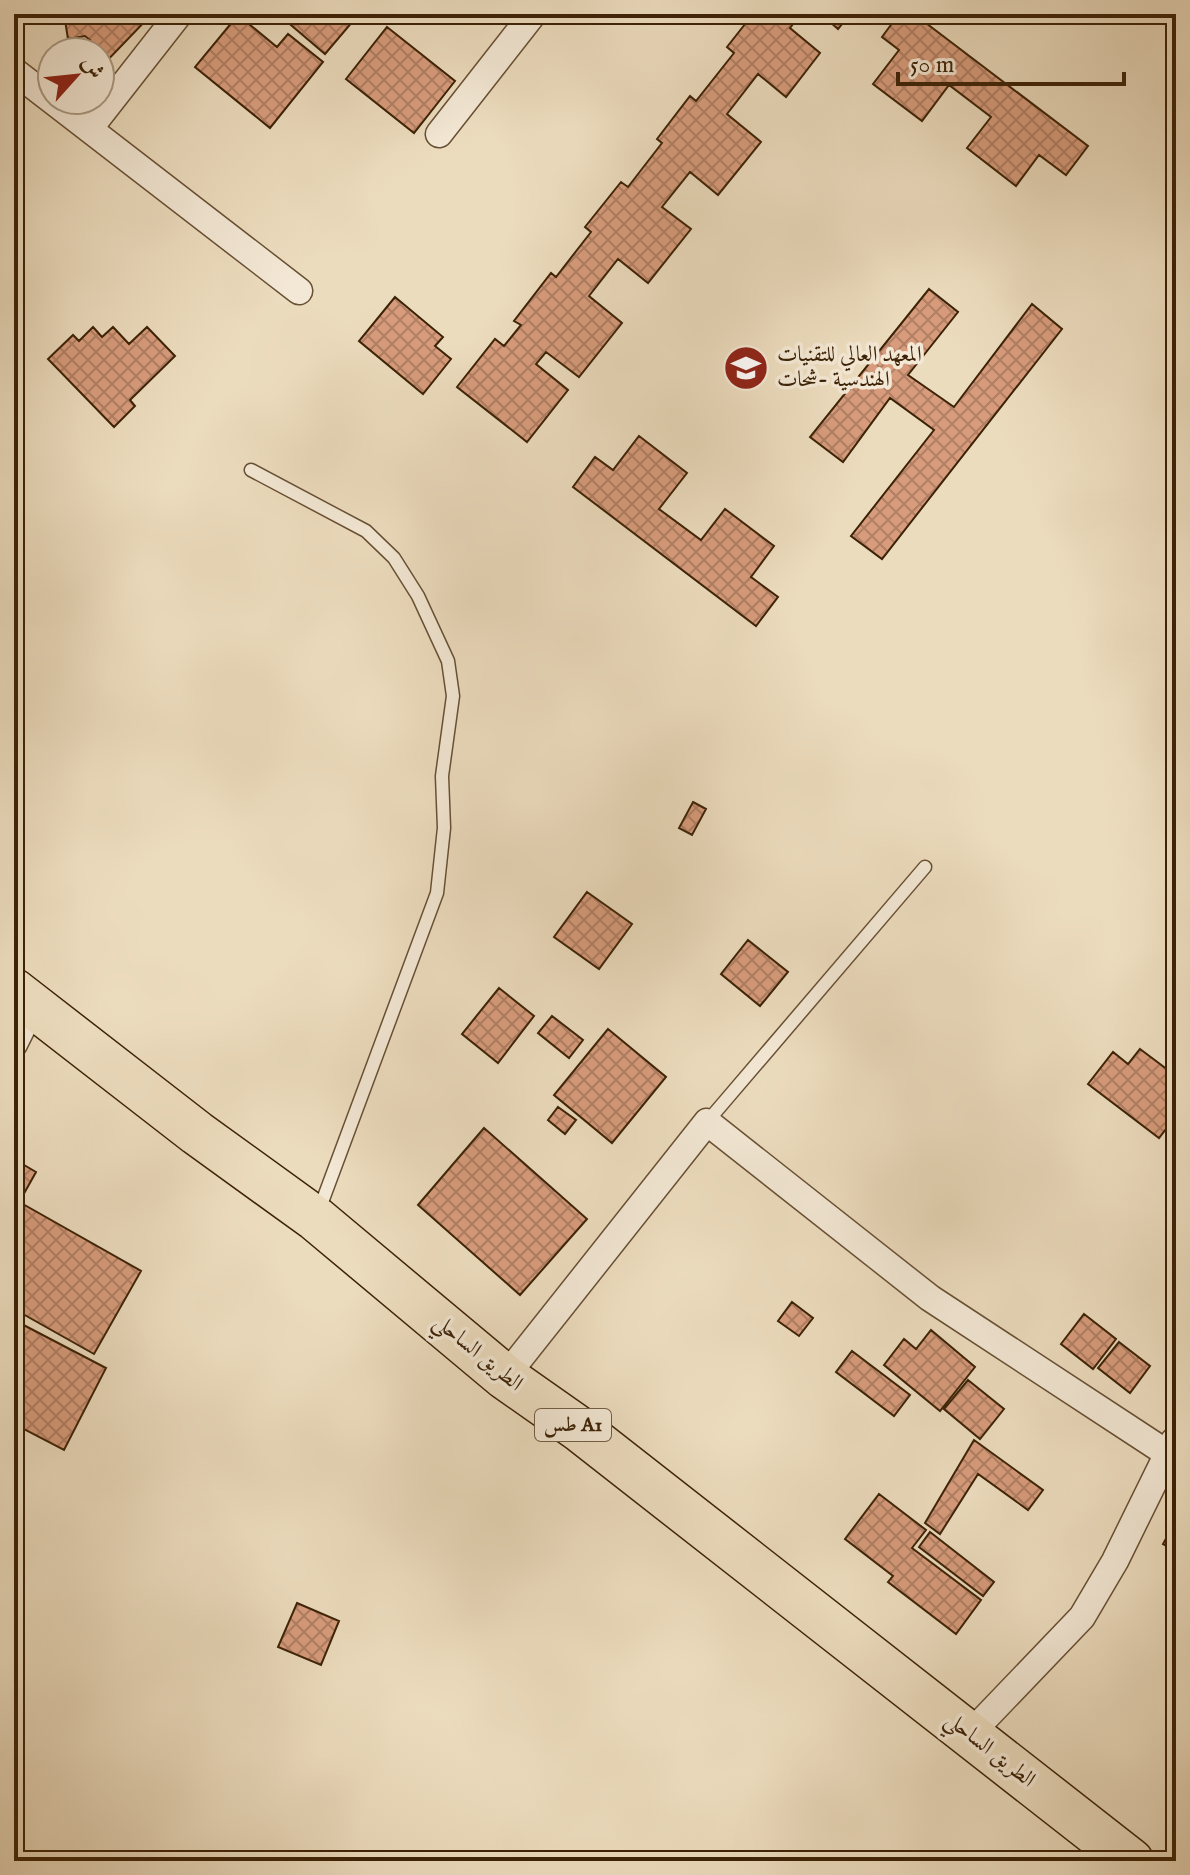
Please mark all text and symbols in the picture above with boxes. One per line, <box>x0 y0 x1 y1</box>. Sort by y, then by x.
north arrow <box>36 36 116 116</box>
scale bar <box>898 36 1124 86</box>
text: 50 m <box>910 50 954 81</box>
text: ش <box>75 52 109 84</box>
place label: المعهد العالي للتقنيات الهندسية -شحات <box>777 341 922 394</box>
school or university icon: المعهد العالي للتقنيات الهندسية -شحات <box>722 344 770 392</box>
street label: الطريق الساحلي <box>424 1308 529 1402</box>
road number: طس A1 <box>535 1409 611 1441</box>
street label: الطريق الساحلي <box>935 1706 1041 1799</box>

